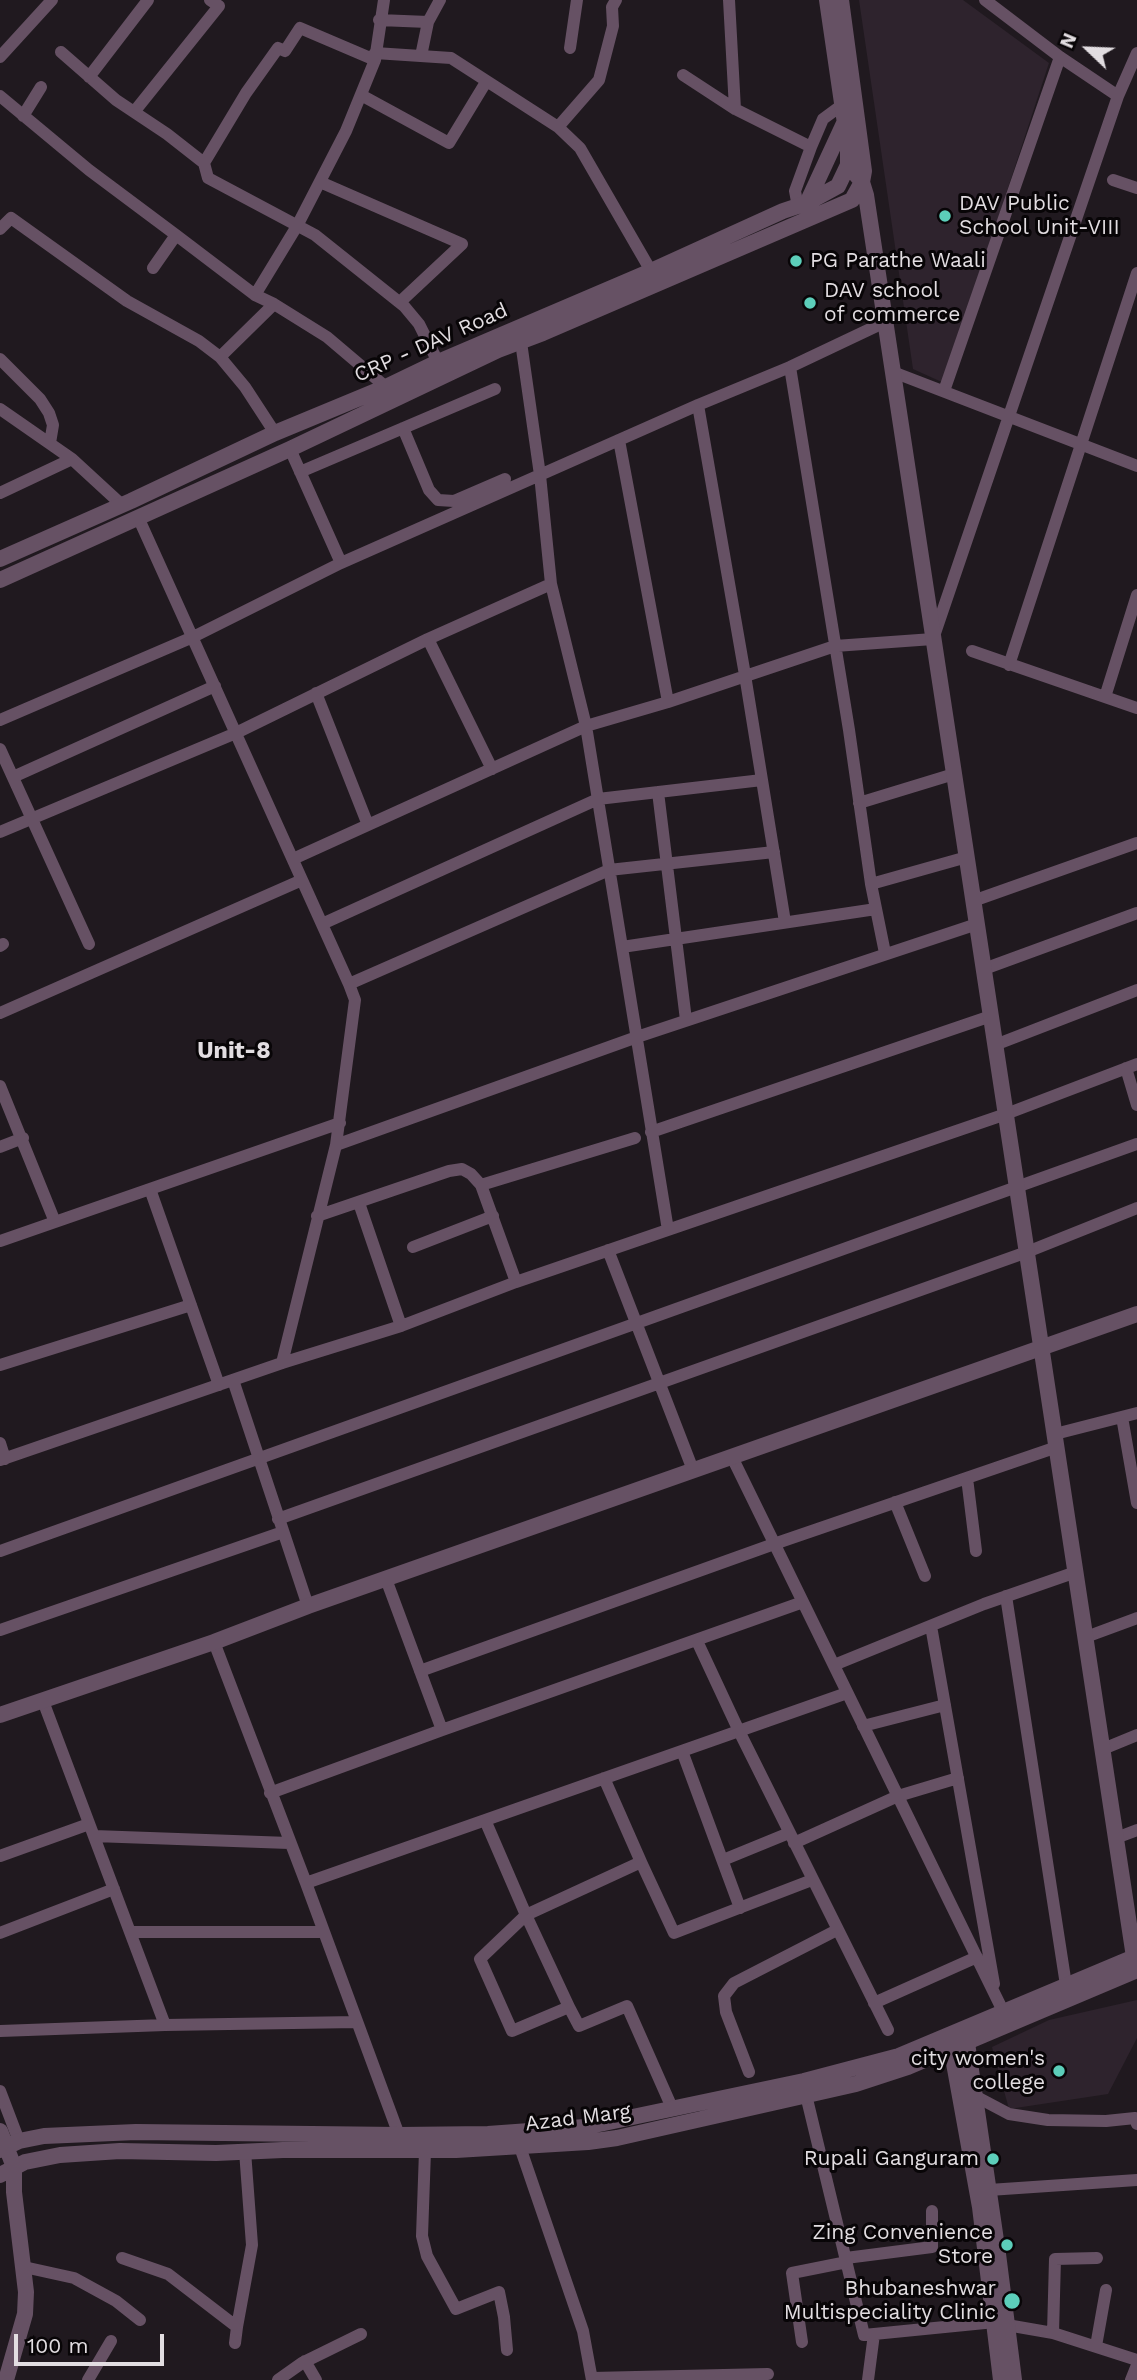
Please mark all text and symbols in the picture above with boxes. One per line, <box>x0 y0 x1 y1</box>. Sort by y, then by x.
north arrow <box>1053 14 1123 84</box>
text: N <box>1055 30 1082 52</box>
place label: DAV Public School Unit-VIII <box>959 191 1120 241</box>
marker: DAV Public School Unit-VIII <box>937 208 953 224</box>
place label: PG Parathe Waali <box>810 248 986 274</box>
marker: PG Parathe Waali <box>788 253 804 269</box>
place label: DAV school of commerce <box>824 278 960 328</box>
marker: DAV school of commerce <box>802 295 818 311</box>
street label: CRP - DAV Road <box>350 298 512 388</box>
district label: Unit-8 <box>197 1037 271 1065</box>
place label: city women's college <box>911 2046 1045 2096</box>
marker: city women's college <box>1051 2063 1067 2079</box>
street label: Azad Marg <box>524 2099 632 2137</box>
place label: Rupali Ganguram <box>804 2146 979 2172</box>
marker: Rupali Ganguram <box>985 2151 1001 2167</box>
place label: Zing Convenience Store <box>813 2220 993 2270</box>
marker: Zing Convenience Store <box>999 2237 1015 2253</box>
place label: Bhubaneshwar Multispeciality Clinic <box>784 2276 996 2326</box>
marker: Bhubaneshwar Multispeciality Clinic <box>1002 2291 1022 2311</box>
scale bar <box>18 2320 168 2364</box>
text: 100 m <box>27 2333 89 2358</box>

